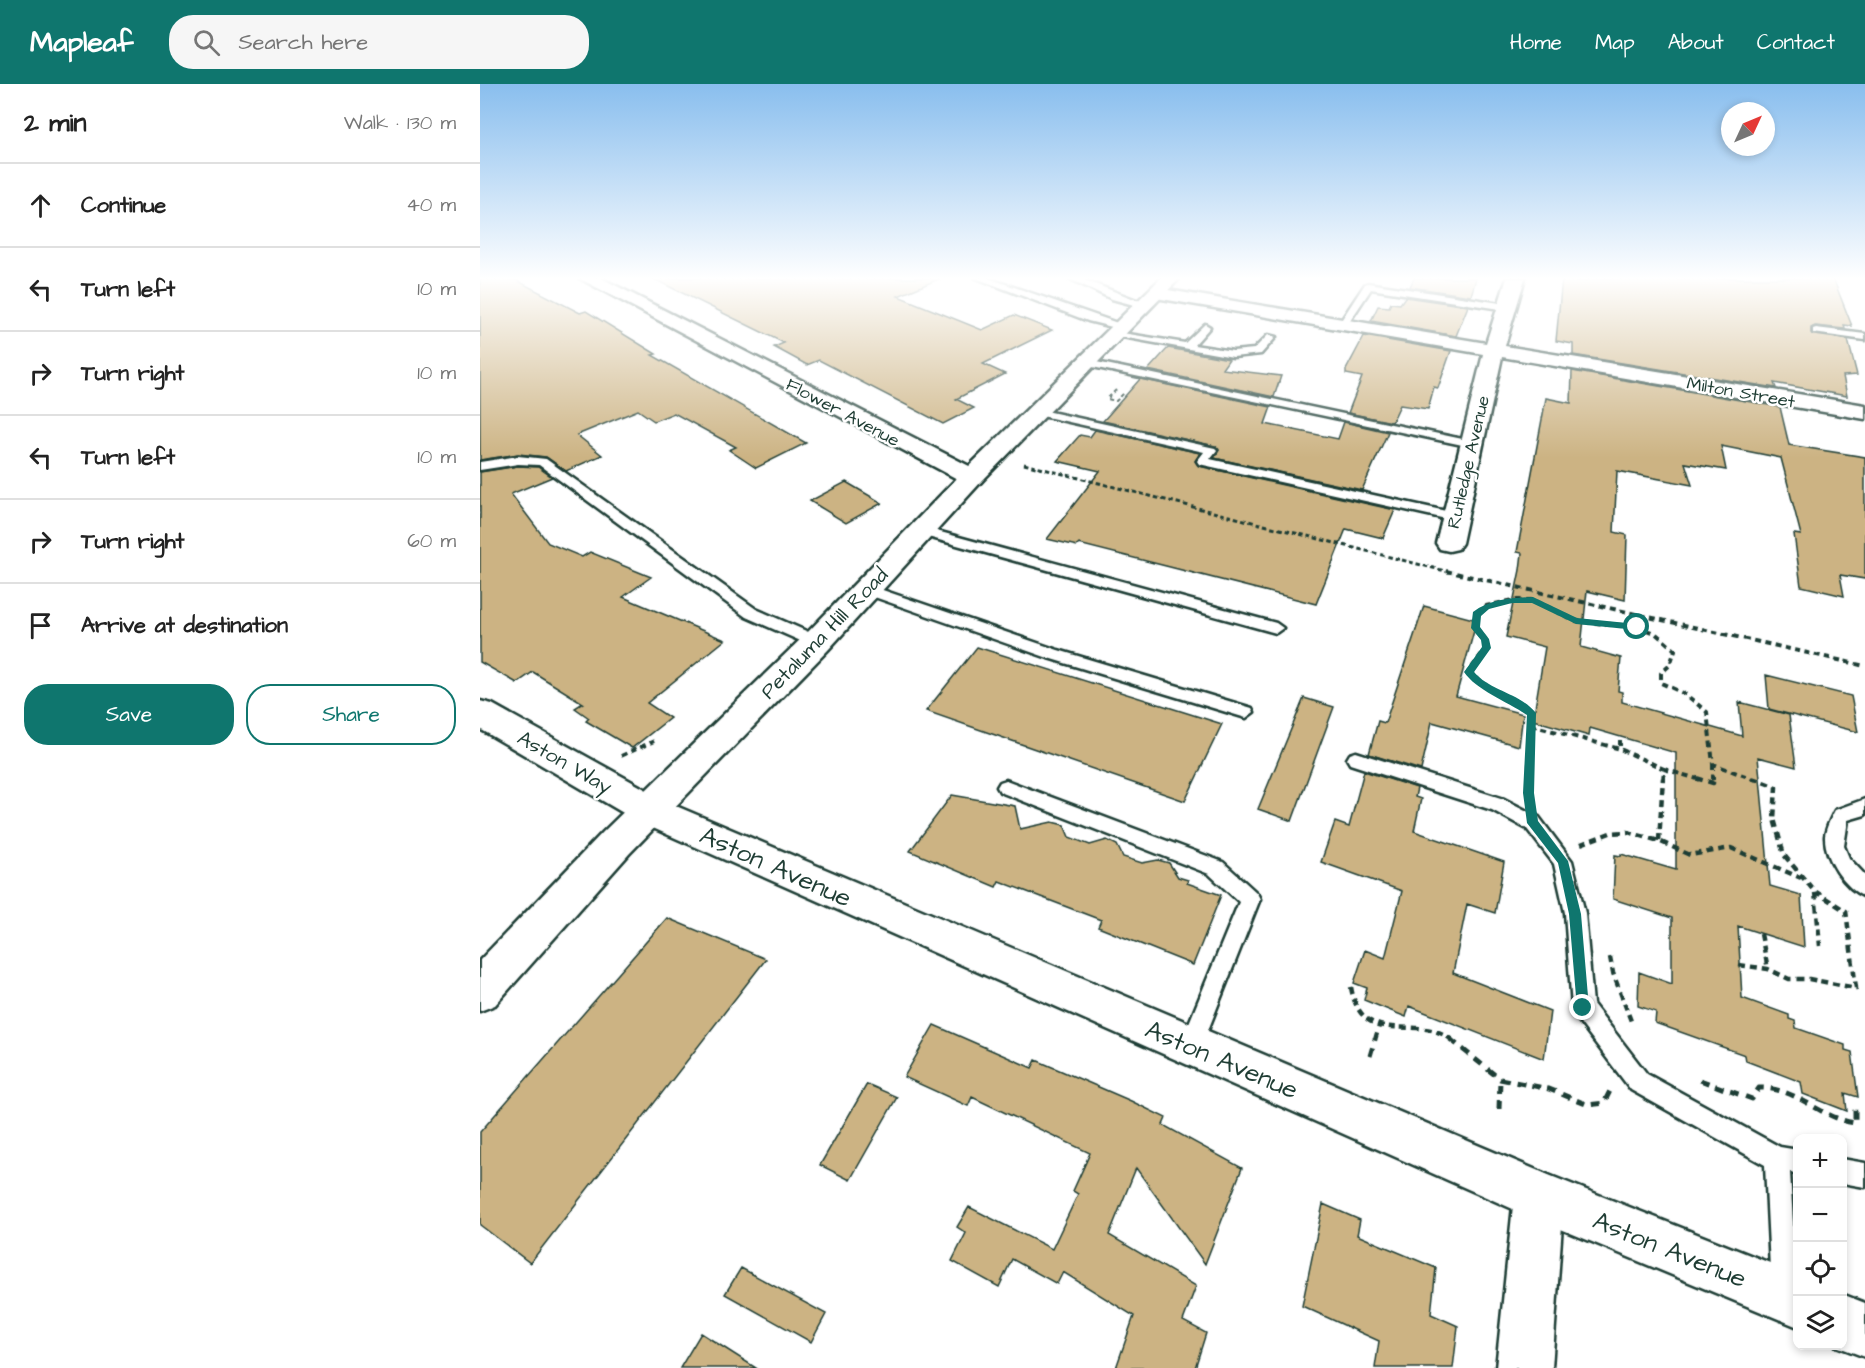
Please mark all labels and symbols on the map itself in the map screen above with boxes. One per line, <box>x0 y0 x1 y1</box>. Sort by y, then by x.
north arrow <box>1721 102 1775 156</box>
street label: Milton Street <box>1685 371 1798 414</box>
street label: Flower Avenue <box>782 372 904 453</box>
street label: Rutledge Avenue <box>1441 393 1497 531</box>
street label: Petaluma Hill Road <box>754 561 895 705</box>
route start <box>1623 613 1649 639</box>
street label: Aston Way <box>511 724 618 803</box>
street label: Aston Avenue <box>694 817 857 916</box>
route end <box>1569 994 1595 1020</box>
street label: Aston Avenue <box>1140 1012 1304 1108</box>
street label: Aston Avenue <box>1587 1203 1752 1297</box>

